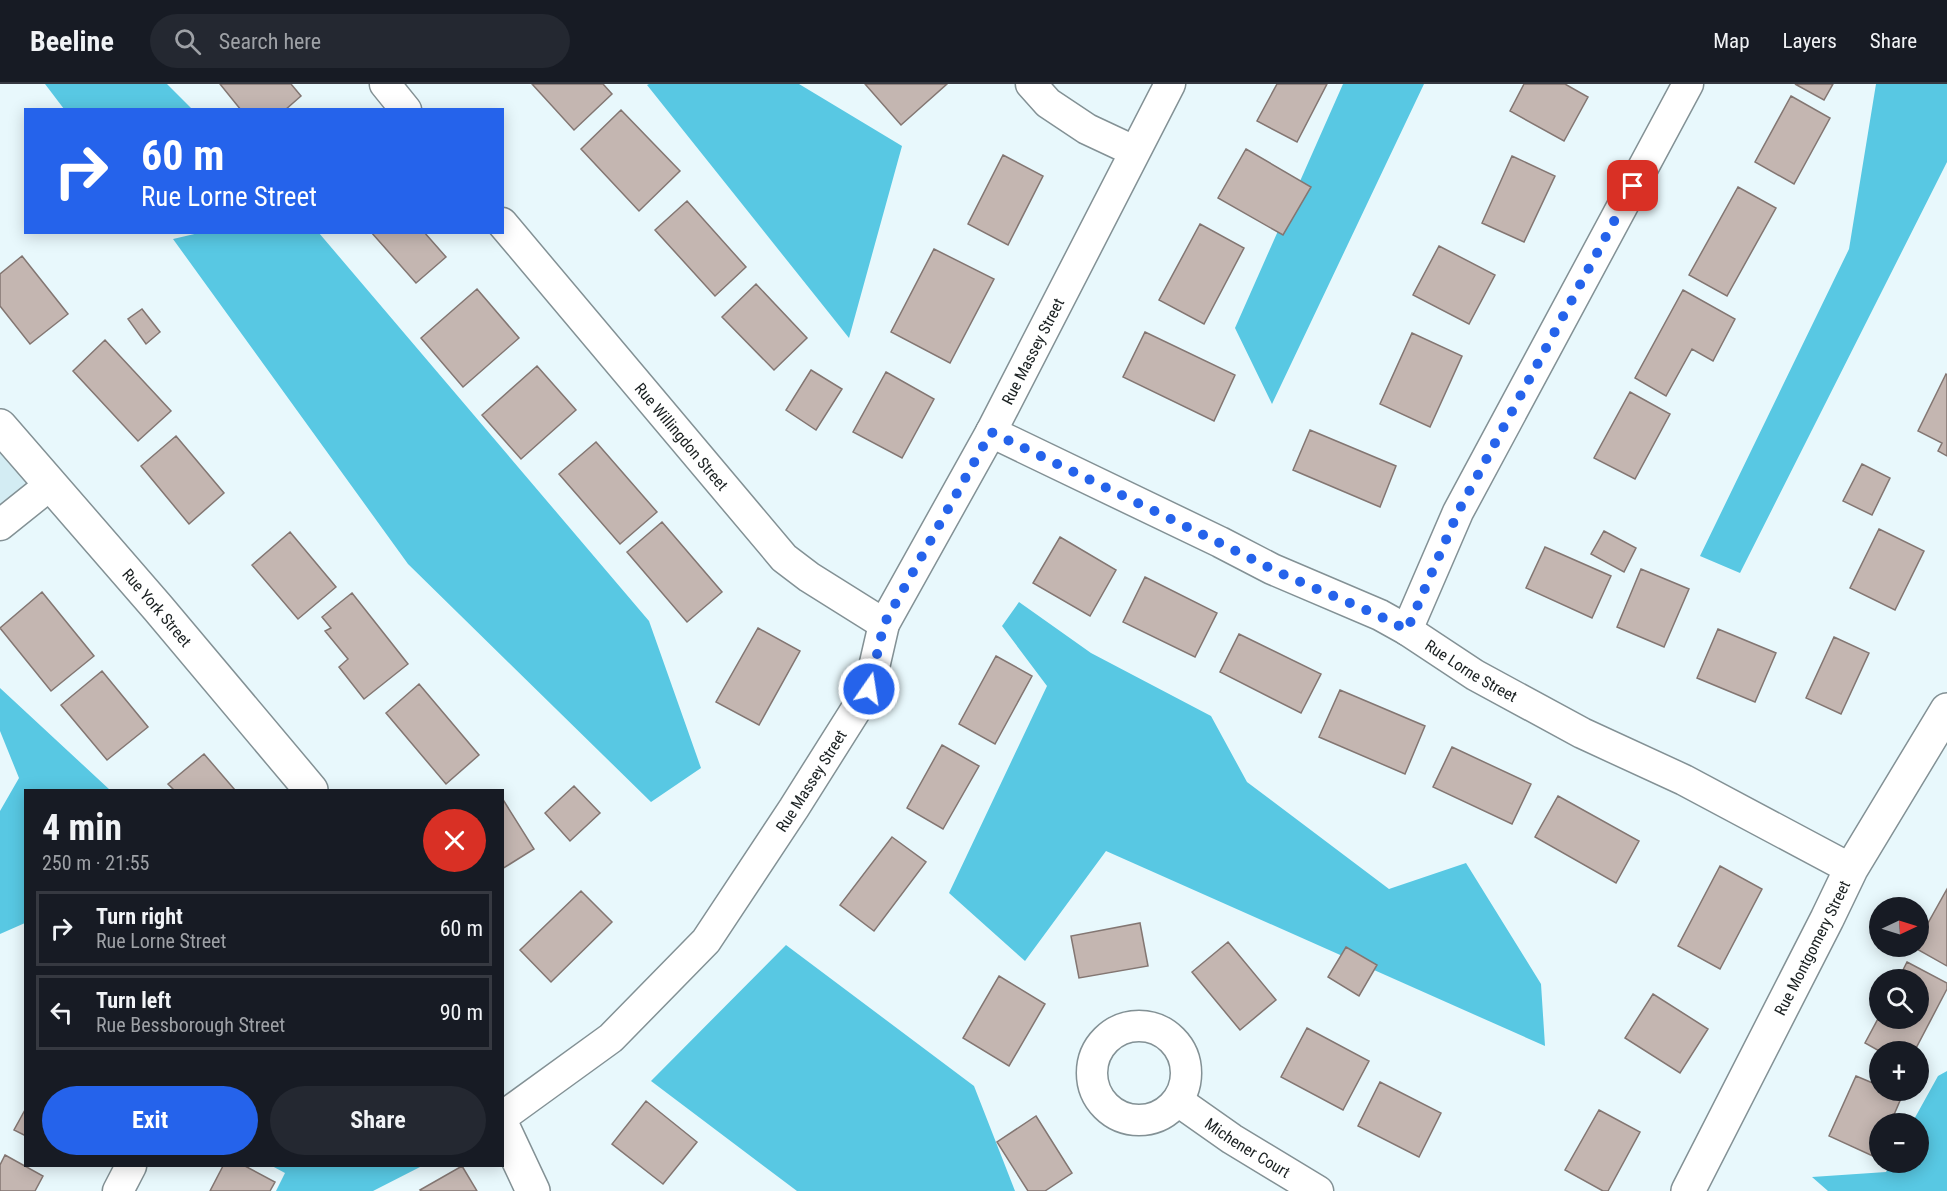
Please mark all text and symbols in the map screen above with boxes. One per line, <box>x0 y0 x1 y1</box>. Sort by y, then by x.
search box <box>150 14 570 68</box>
text: Beeline <box>30 25 114 58</box>
icon: search <box>171 25 204 58</box>
text: Search here <box>219 29 321 54</box>
text: Map <box>1713 29 1750 53</box>
text: Layers <box>1783 29 1837 53</box>
text: Share <box>1870 29 1917 53</box>
text: 60 m <box>141 131 224 180</box>
icon: right <box>42 132 120 210</box>
pin <box>1607 160 1658 211</box>
icon: arrive <box>1616 169 1649 202</box>
text: Rue Lorne Street <box>141 181 317 213</box>
street label: Rue Massey Street <box>998 295 1068 408</box>
street label: Rue Willingdon Street <box>631 379 732 495</box>
street label: Rue York Street <box>118 565 195 651</box>
street label: Rue Lorne Street <box>1421 636 1521 706</box>
position arrow <box>837 657 901 721</box>
street label: Rue Massey Street <box>772 726 851 836</box>
text: 4 min <box>42 807 122 849</box>
button: close <box>423 809 486 872</box>
text: 250 m · 21:55 <box>42 851 149 875</box>
street label: Rue Montgomery Street <box>1770 877 1854 1019</box>
north arrow <box>1869 897 1929 957</box>
map controls <box>1869 897 1929 1173</box>
text: Turn right <box>96 904 183 929</box>
icon: right <box>45 912 78 945</box>
text: 60 m <box>440 916 483 941</box>
text: Rue Lorne Street <box>96 929 226 953</box>
button: search <box>1869 969 1929 1029</box>
text: Turn left <box>96 988 171 1013</box>
icon: left <box>45 996 78 1029</box>
text: 90 m <box>440 1000 483 1025</box>
text: Rue Bessborough Street <box>96 1013 285 1037</box>
button: + <box>1869 1041 1929 1101</box>
button: Exit <box>42 1086 258 1155</box>
button: Share <box>270 1086 486 1155</box>
button: − <box>1869 1113 1929 1173</box>
street label: Michener Court <box>1201 1114 1294 1182</box>

